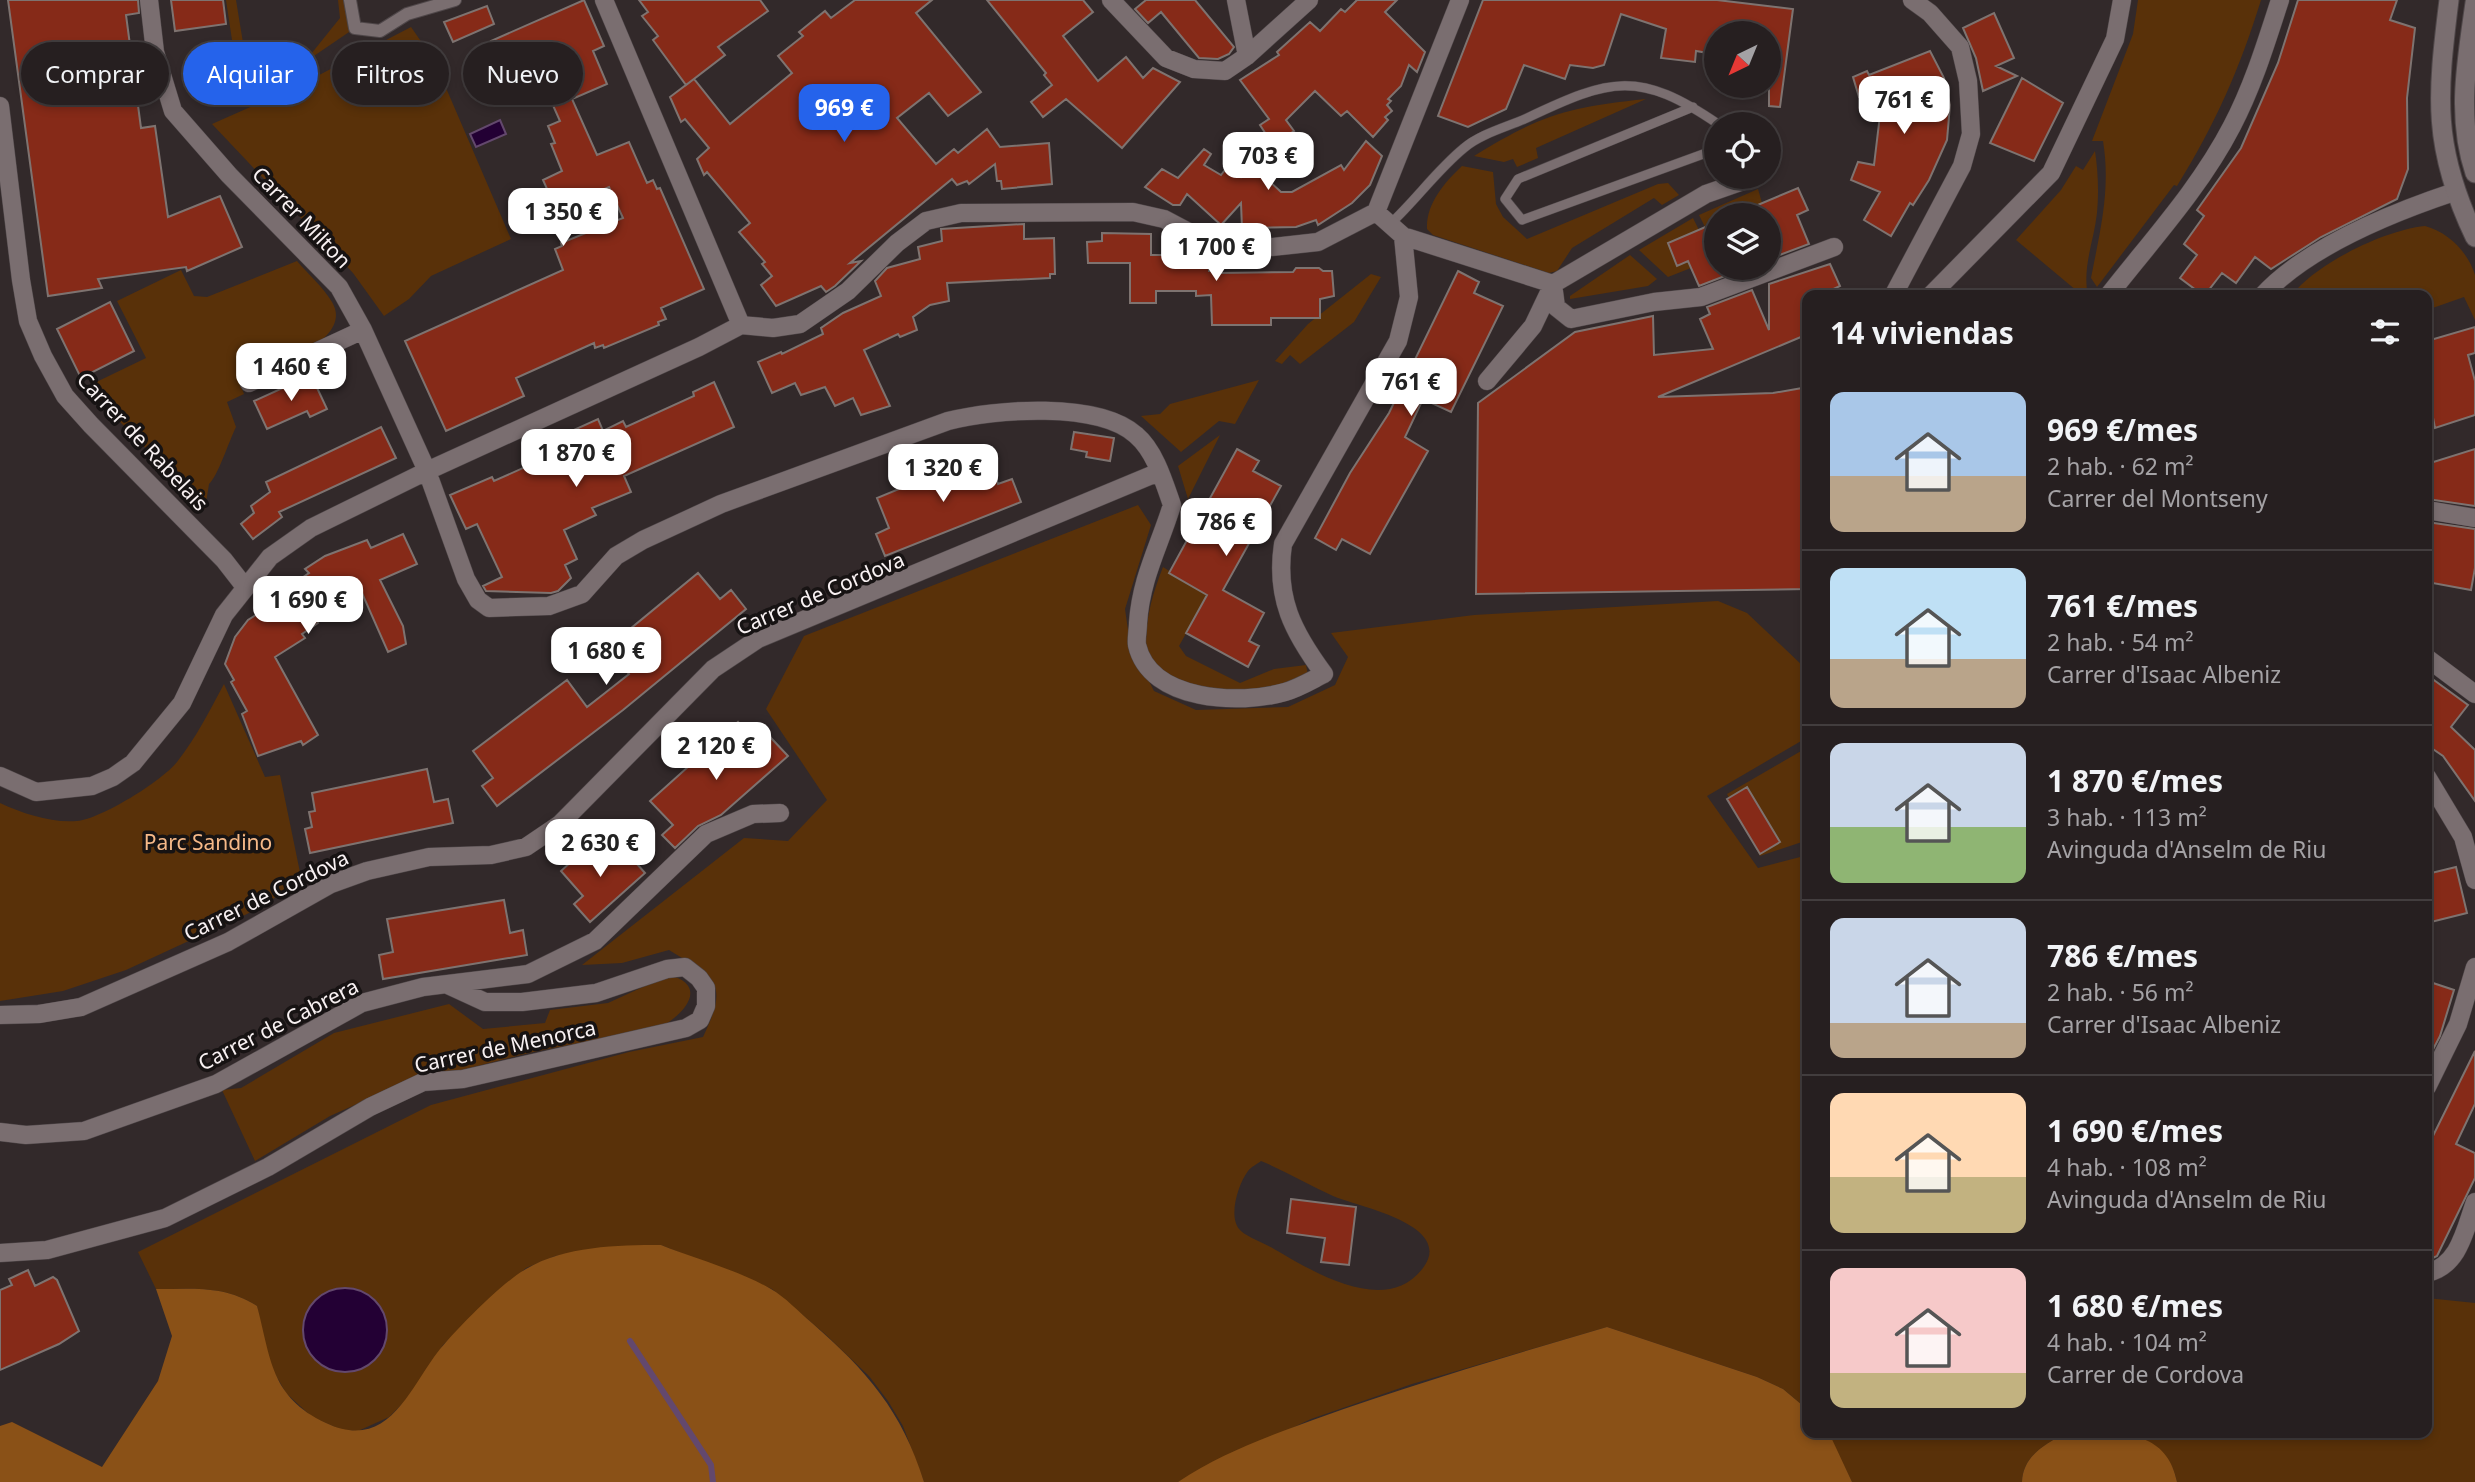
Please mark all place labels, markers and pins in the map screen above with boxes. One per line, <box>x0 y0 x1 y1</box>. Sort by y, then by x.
pin: 761 € <box>1855 76 1953 136</box>
pin: 969 € <box>795 85 893 144</box>
pin: 703 € <box>1219 132 1317 192</box>
pin: 1 350 € <box>498 188 628 248</box>
pin: 1 700 € <box>1151 224 1281 283</box>
pin: 1 460 € <box>226 344 356 403</box>
pin: 761 € <box>1362 358 1460 418</box>
pin: 1 870 € <box>511 430 641 489</box>
pin: 1 320 € <box>878 444 1008 504</box>
pin: 786 € <box>1177 498 1275 558</box>
pin: 1 690 € <box>243 576 373 636</box>
pin: 1 680 € <box>541 628 671 687</box>
pin: 2 120 € <box>651 722 781 782</box>
pin: 2 630 € <box>535 820 665 879</box>

